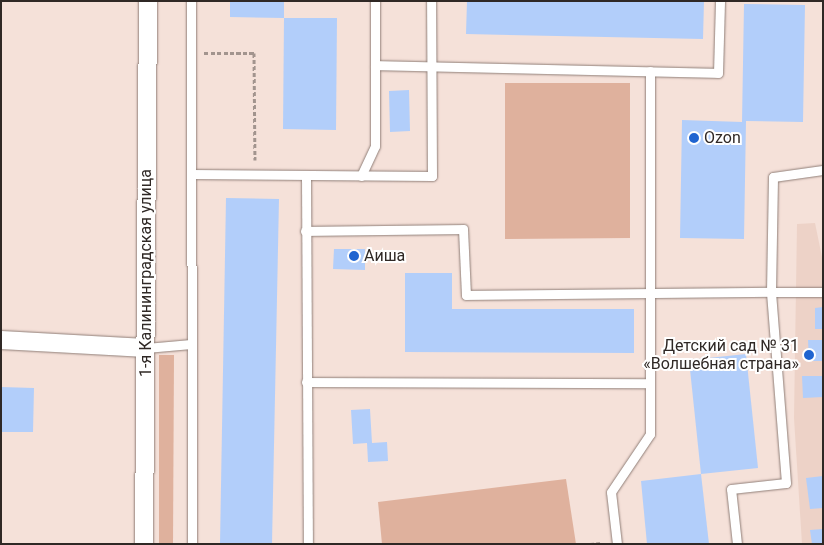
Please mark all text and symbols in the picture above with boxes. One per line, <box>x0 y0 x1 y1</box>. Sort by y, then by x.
place label: Ozon <box>704 128 741 148</box>
marker: Ozon <box>688 132 700 144</box>
street label: 1-я Калининградская улица <box>136 169 156 377</box>
place label: Аиша <box>364 246 405 266</box>
marker: Аиша <box>348 250 360 262</box>
place label: Детский сад № 31 «Волшебная страна» <box>643 336 799 374</box>
marker: Детский сад № 31 «Волшебная страна» <box>803 349 815 361</box>

